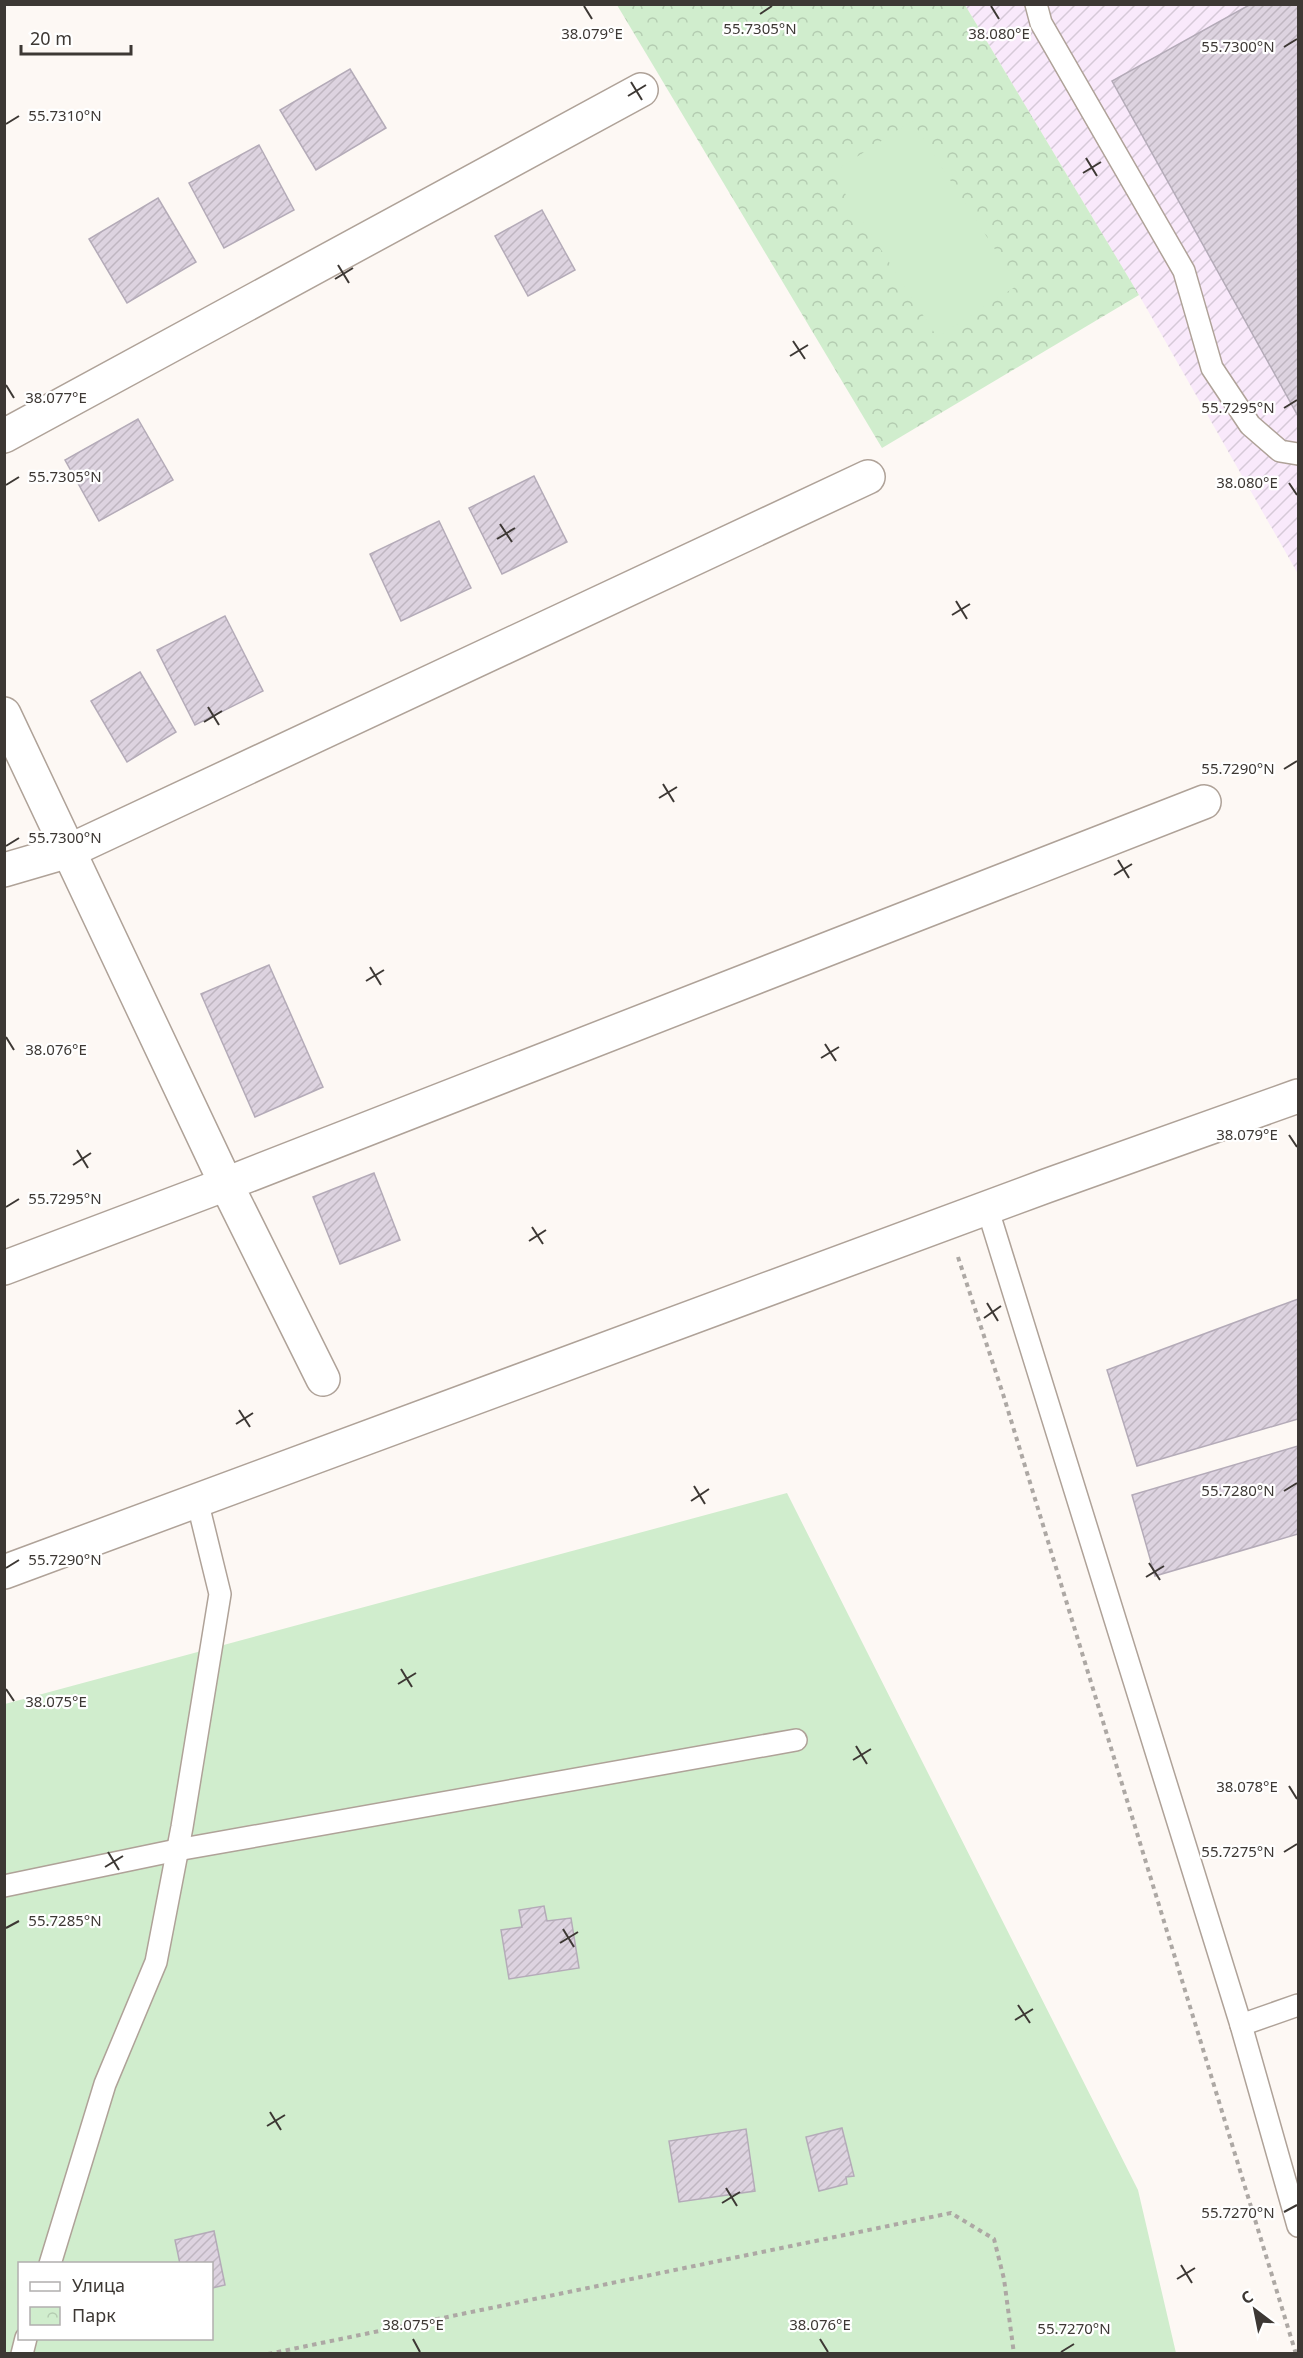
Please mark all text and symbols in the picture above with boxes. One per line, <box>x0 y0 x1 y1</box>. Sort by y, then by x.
scale bar <box>21 18 130 56</box>
text: 55.7305°N <box>723 18 797 38</box>
text: 38.079°E <box>561 23 623 43</box>
text: 38.080°E <box>968 23 1030 43</box>
text: 20 m <box>30 26 72 50</box>
text: 55.7300°N <box>1201 36 1275 56</box>
text: 55.7310°N <box>28 105 102 125</box>
text: 38.077°E <box>25 387 87 407</box>
text: 55.7295°N <box>1201 397 1275 417</box>
text: 55.7305°N <box>28 466 102 486</box>
text: 38.080°E <box>1216 472 1278 492</box>
text: 55.7290°N <box>1201 758 1275 778</box>
text: 55.7300°N <box>28 827 102 847</box>
text: 38.076°E <box>25 1039 87 1059</box>
text: 38.079°E <box>1216 1124 1278 1144</box>
text: 55.7295°N <box>28 1188 102 1208</box>
text: 55.7280°N <box>1201 1480 1275 1500</box>
text: 55.7290°N <box>28 1549 102 1569</box>
text: 38.075°E <box>25 1691 87 1711</box>
text: 38.078°E <box>1216 1776 1278 1796</box>
text: 55.7275°N <box>1201 1841 1275 1861</box>
text: 55.7285°N <box>28 1910 102 1930</box>
text: 55.7270°N <box>1201 2202 1275 2222</box>
legend <box>18 2262 213 2340</box>
text: Улица <box>72 2273 125 2297</box>
north arrow <box>1225 2280 1285 2340</box>
text: С <box>1237 2285 1257 2309</box>
text: Парк <box>72 2303 116 2327</box>
text: 38.075°E <box>382 2314 444 2334</box>
text: 38.076°E <box>789 2314 851 2334</box>
text: 55.7270°N <box>1037 2318 1111 2338</box>

